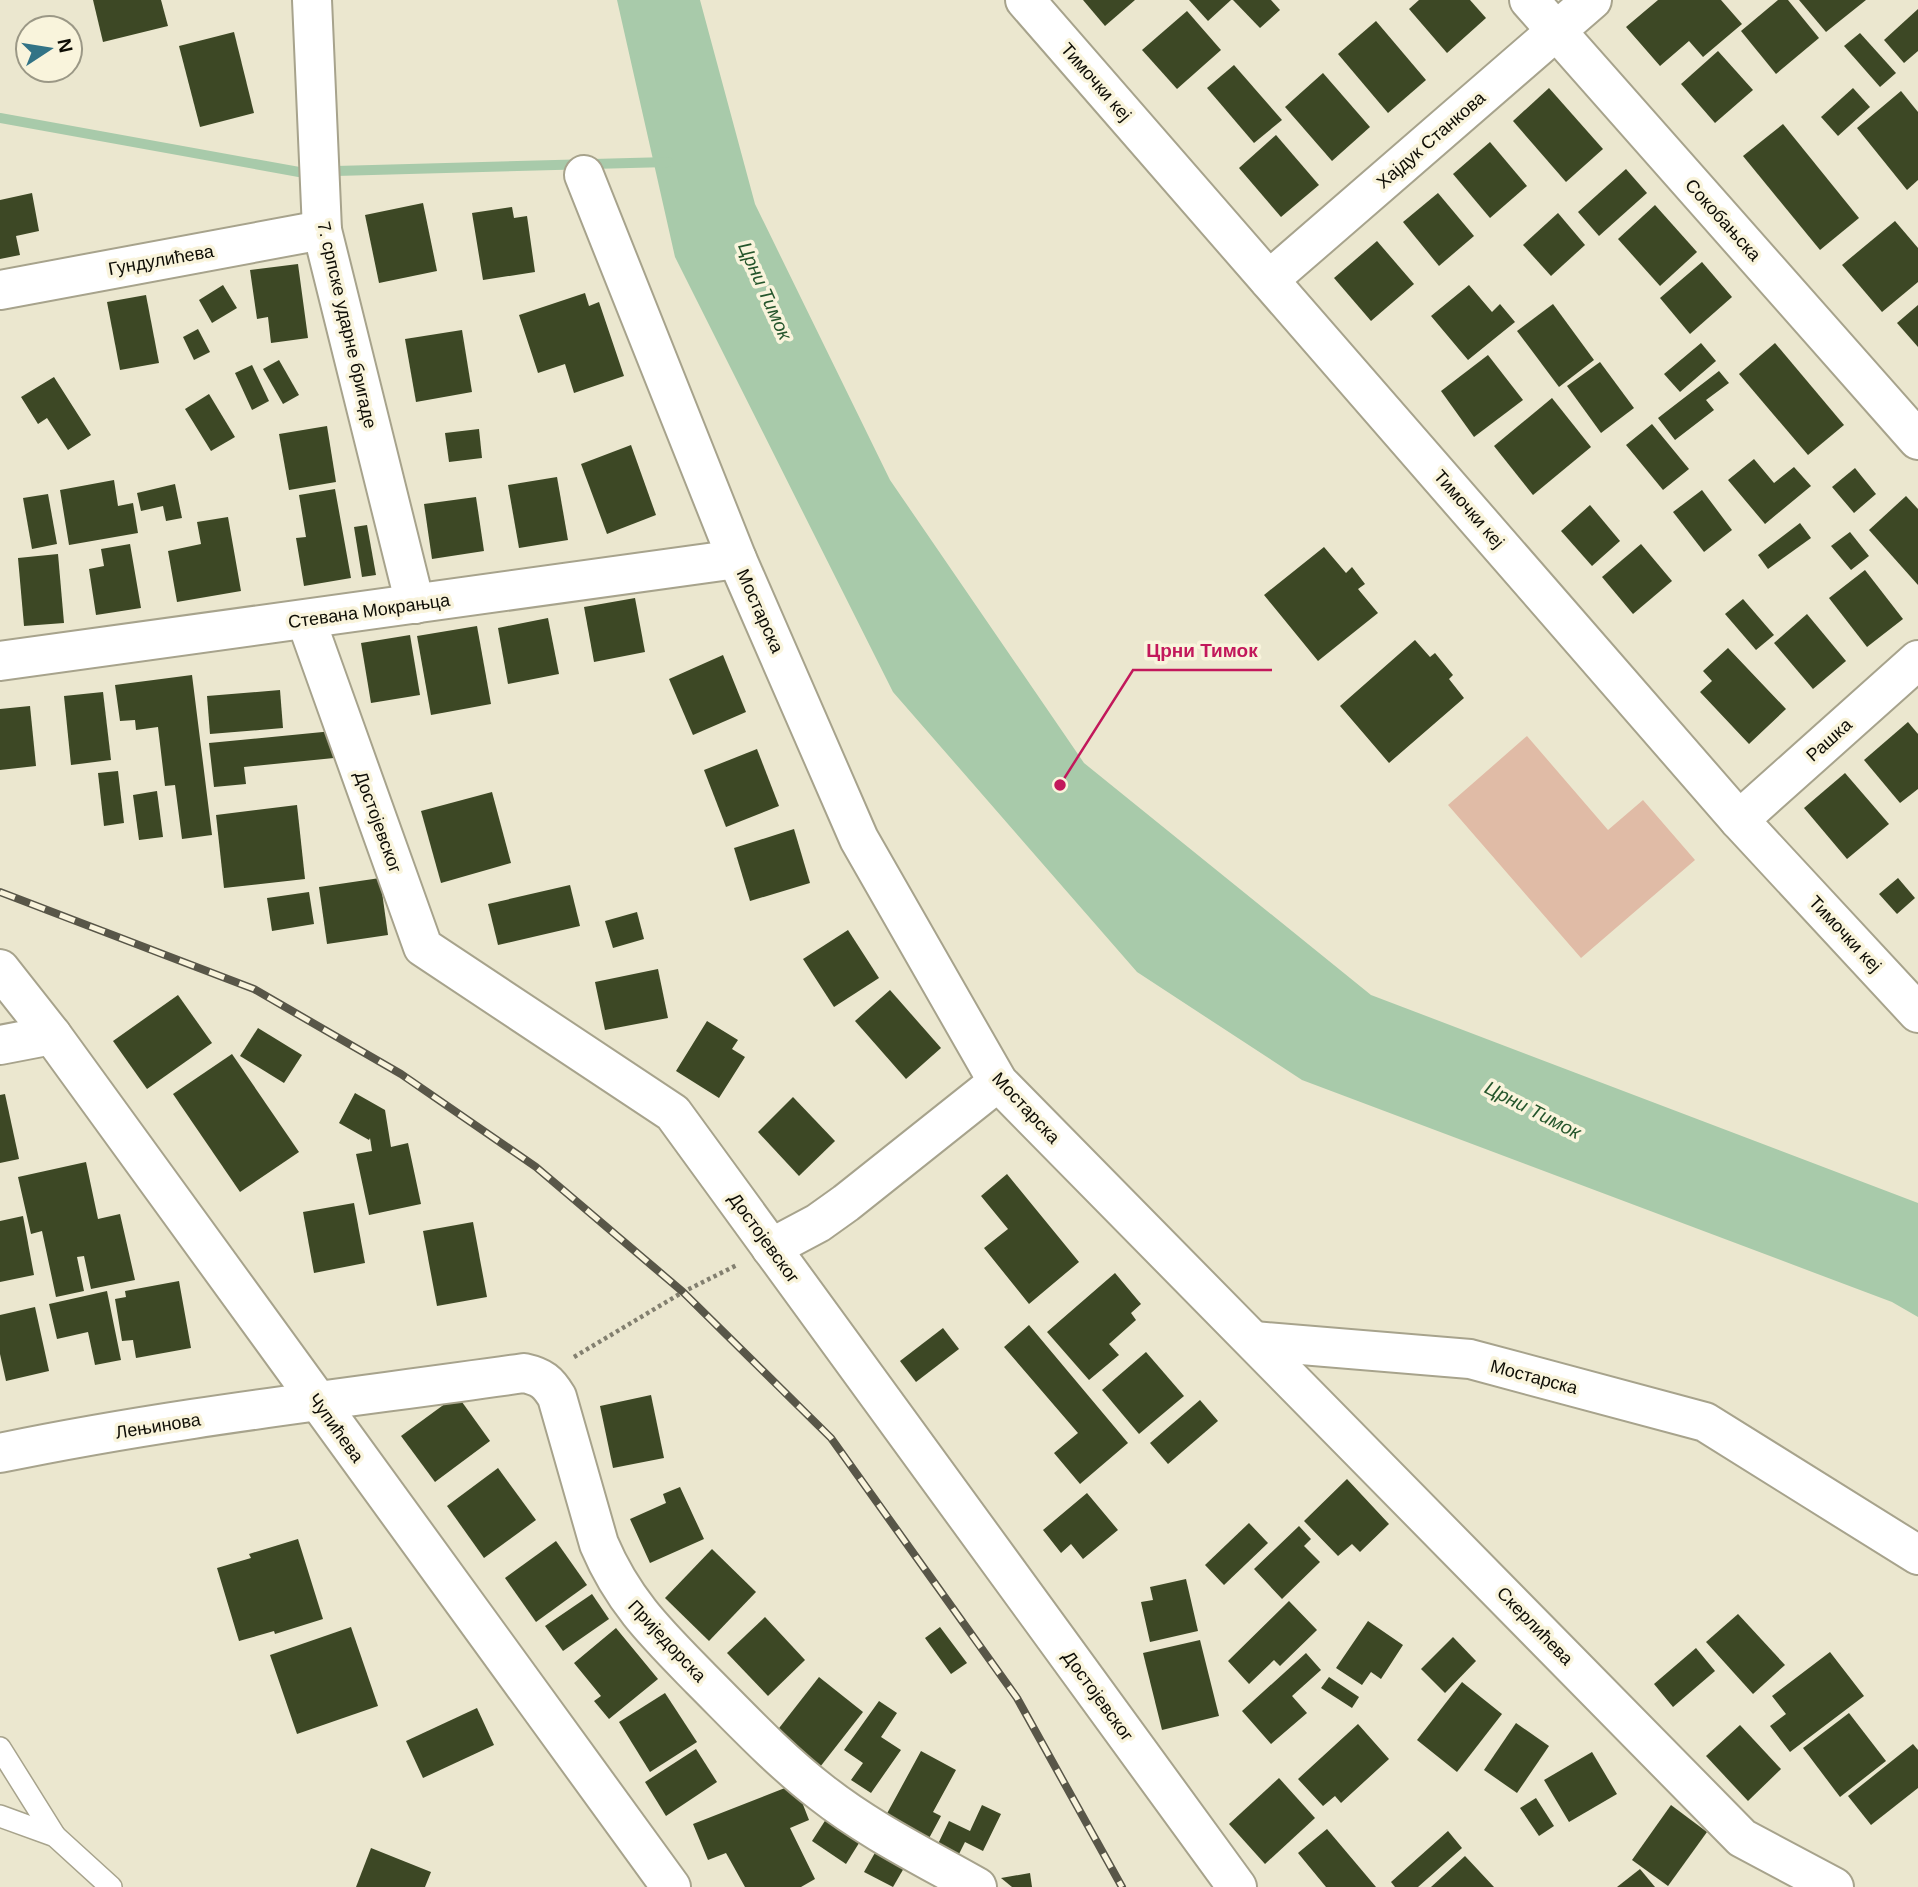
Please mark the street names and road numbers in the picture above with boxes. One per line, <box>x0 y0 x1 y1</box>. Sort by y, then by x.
street label: Тимочки кеј <box>1057 39 1135 125</box>
street label: Хајдук Станкова <box>1373 87 1490 192</box>
street label: Сокобањска <box>1681 175 1766 266</box>
street label: 7. српске ударне бригаде <box>313 220 381 430</box>
street label: Гундулићева <box>107 241 216 279</box>
street label: Тимочки кеј <box>1430 466 1508 552</box>
street label: Мостарска <box>733 566 788 657</box>
street label: Стевана Мокрањца <box>287 590 452 632</box>
street label: Рашка <box>1802 714 1857 766</box>
street label: Достојевског <box>350 769 406 876</box>
street label: Тимочки кеј <box>1805 892 1885 976</box>
street label: Мостарска <box>988 1068 1065 1148</box>
street label: Достојевског <box>725 1189 804 1287</box>
street label: Мостарска <box>1488 1356 1581 1399</box>
street label: Чупићева <box>304 1390 368 1467</box>
street label: Лењинова <box>114 1409 203 1443</box>
street label: Скерлићева <box>1493 1583 1578 1670</box>
street label: Приједорска <box>624 1596 711 1687</box>
street label: Достојевског <box>1059 1647 1138 1745</box>

